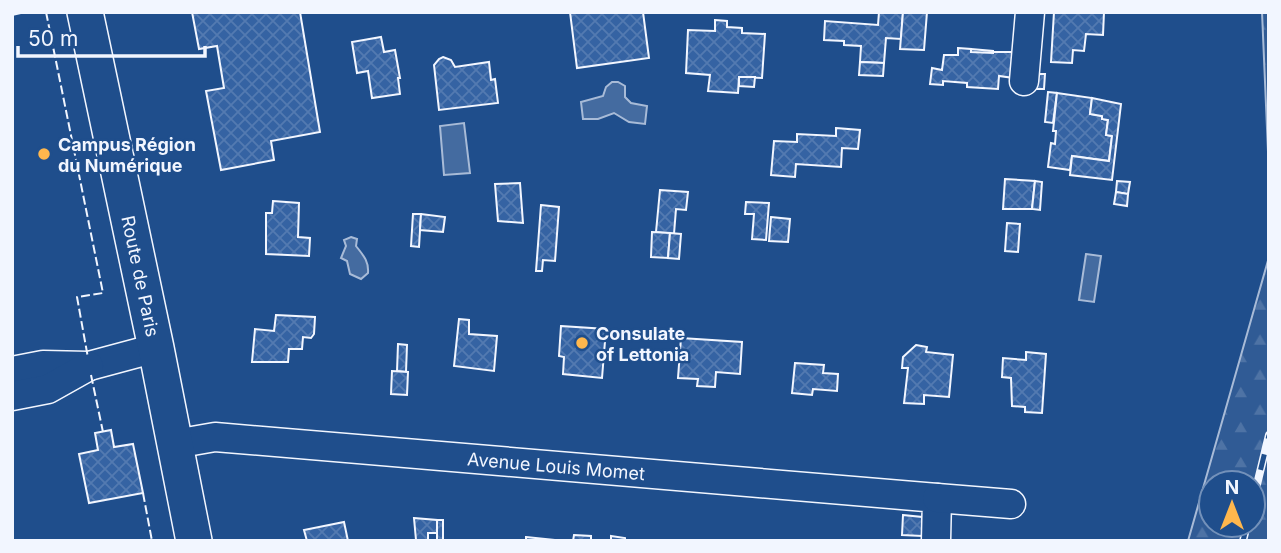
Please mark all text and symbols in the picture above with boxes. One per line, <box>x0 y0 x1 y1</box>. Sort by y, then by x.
scale bar <box>18 14 205 58</box>
text: 50 m <box>28 26 78 51</box>
place label: Campus Région du Numérique <box>58 134 196 176</box>
marker: Campus Région du Numérique <box>36 146 52 162</box>
street label: Route de Paris <box>118 214 164 339</box>
place label: Consulate of Lettonia <box>596 323 689 365</box>
marker: Consulate of Lettonia <box>574 335 590 351</box>
street label: Avenue Louis Momet <box>467 448 646 484</box>
north arrow <box>1197 469 1267 539</box>
text: N <box>1225 476 1239 499</box>

